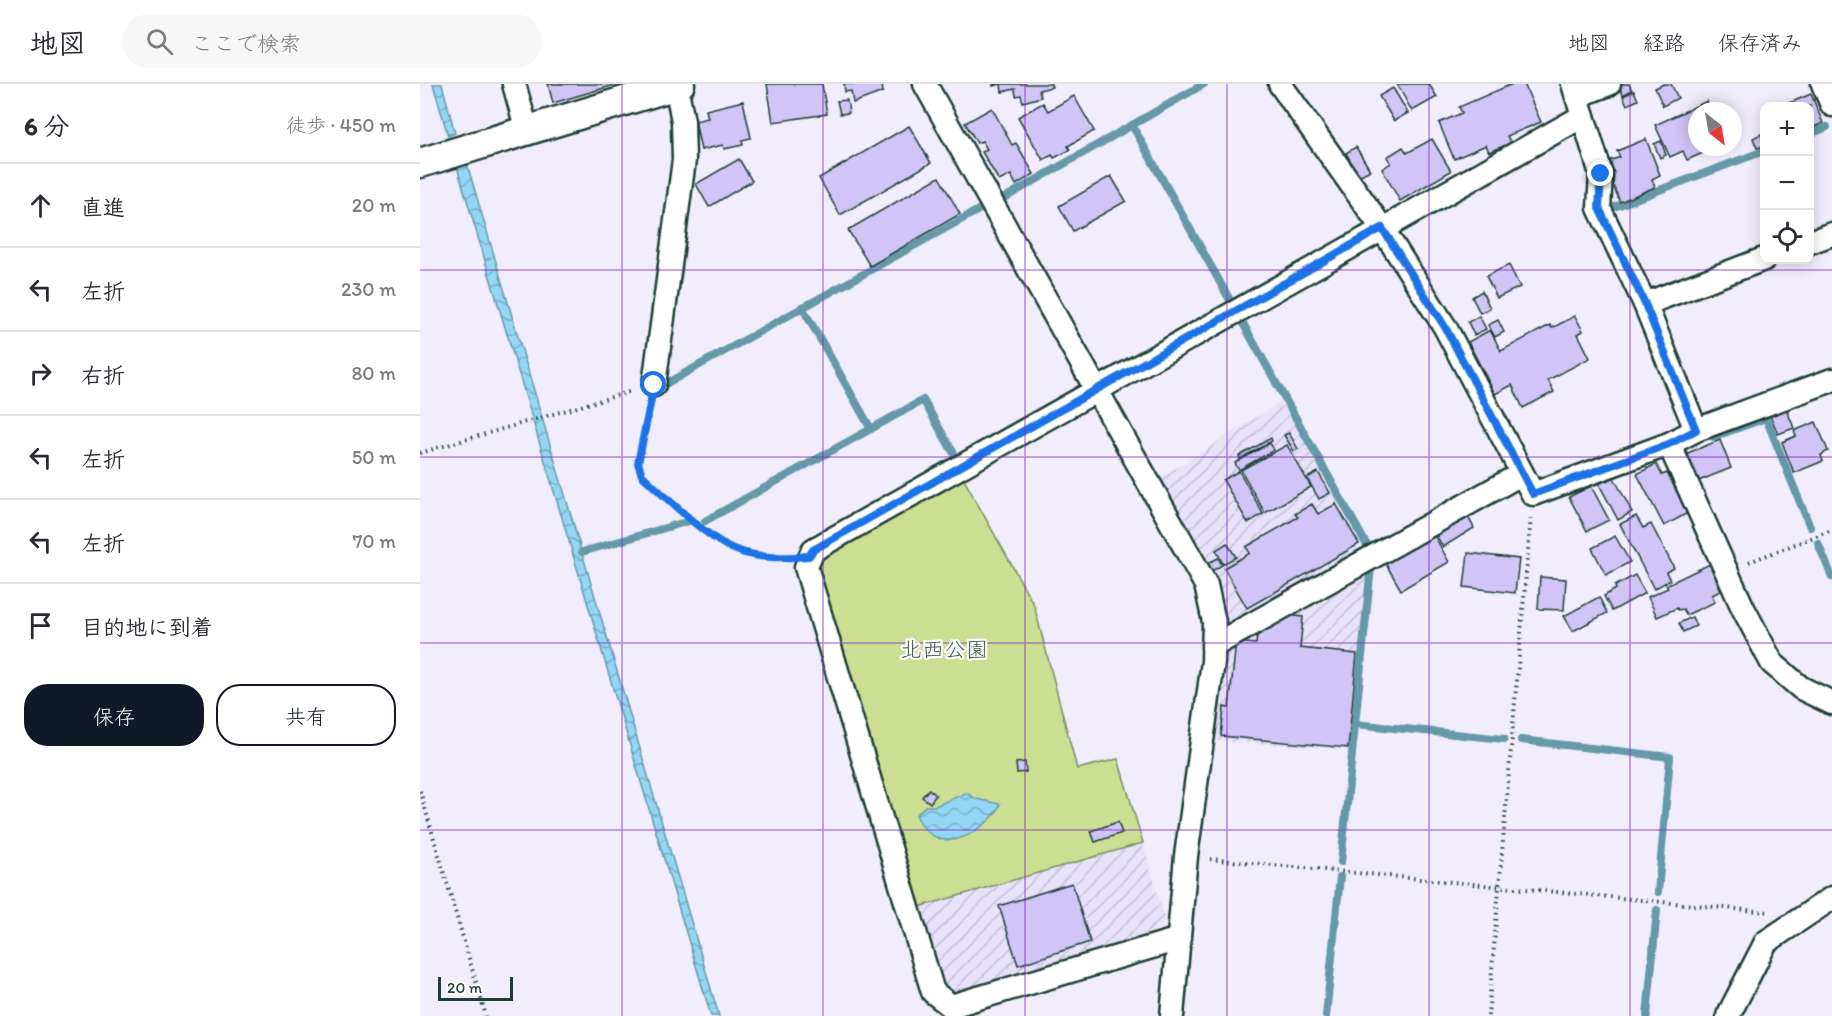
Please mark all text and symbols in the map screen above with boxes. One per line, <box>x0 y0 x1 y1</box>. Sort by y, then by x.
search box <box>122 14 542 68</box>
icon: search <box>143 25 176 58</box>
text: 地図 <box>30 26 86 60</box>
text: ここで検索 <box>191 30 301 57</box>
text: 地図 <box>1568 30 1610 55</box>
text: 経路 <box>1643 30 1685 55</box>
text: 保存済み <box>1718 30 1802 55</box>
north arrow <box>1688 102 1742 156</box>
map controls <box>1760 102 1814 264</box>
button: + <box>1760 102 1814 156</box>
text: 6 分 <box>24 110 70 142</box>
text: 徒歩 · 450 m <box>286 113 396 137</box>
button: − <box>1760 156 1814 210</box>
route end <box>1587 160 1613 186</box>
icon: ahead <box>24 189 57 222</box>
text: 20 m <box>352 193 396 217</box>
text: 直進 <box>81 194 125 221</box>
button: locate <box>1760 210 1814 264</box>
icon: left <box>24 273 57 306</box>
text: 230 m <box>341 277 396 301</box>
text: 左折 <box>81 278 125 305</box>
icon: right <box>24 357 57 390</box>
text: 80 m <box>351 361 396 385</box>
text: 右折 <box>81 362 125 389</box>
route start <box>640 371 666 397</box>
icon: left <box>24 441 57 474</box>
text: 50 m <box>352 445 396 469</box>
text: 左折 <box>81 446 125 473</box>
icon: left <box>24 525 57 558</box>
text: 70 m <box>352 529 396 553</box>
text: 左折 <box>81 530 125 557</box>
icon: arrive <box>24 609 57 642</box>
text: 目的地に到着 <box>81 614 213 641</box>
park label: 北西公園 <box>900 636 988 663</box>
button: 保存 <box>24 684 204 746</box>
button: 共有 <box>216 684 396 746</box>
scale bar <box>438 974 513 1002</box>
text: 20 m <box>447 978 482 997</box>

